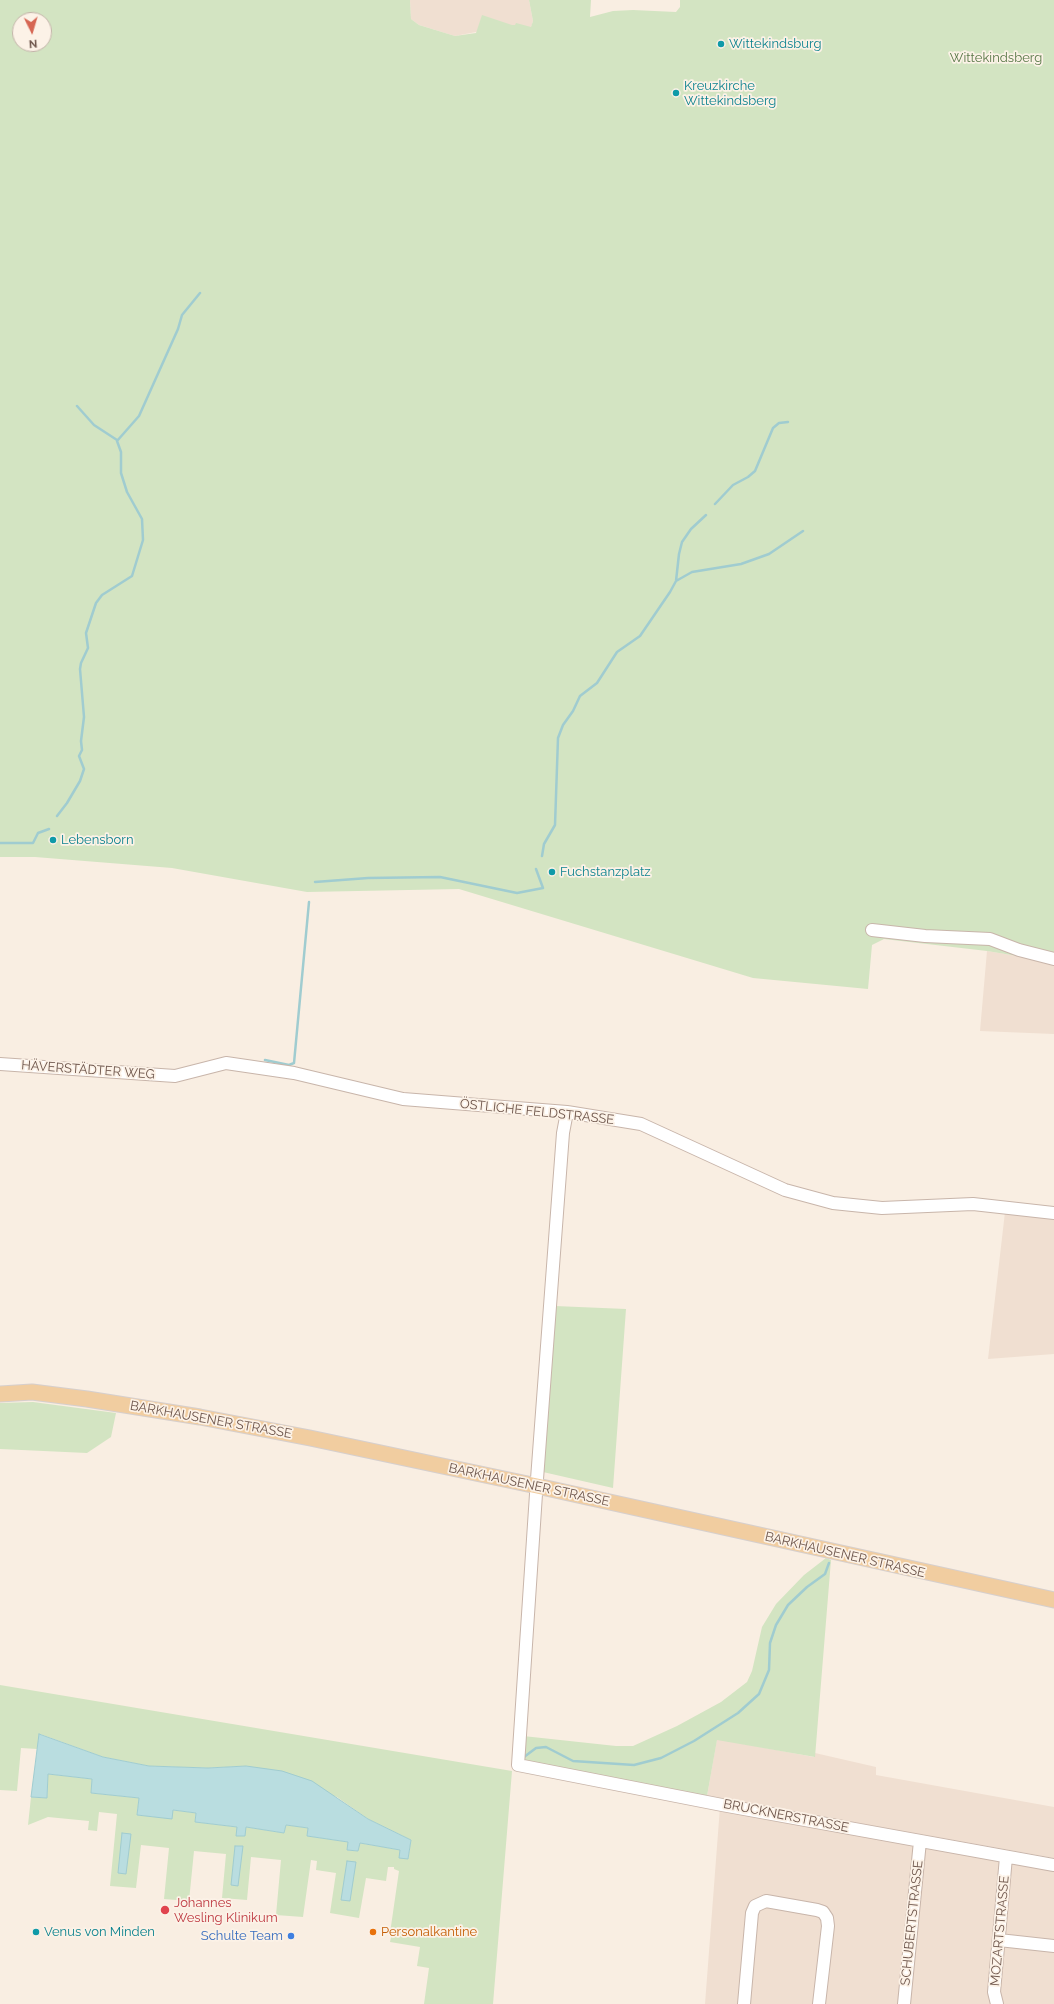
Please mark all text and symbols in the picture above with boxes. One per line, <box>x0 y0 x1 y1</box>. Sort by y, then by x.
north arrow <box>12 12 52 52</box>
place label: Wittekindsburg <box>729 36 821 52</box>
text: N <box>28 37 38 50</box>
marker: Wittekindsburg <box>716 39 726 49</box>
park label: Wittekindsberg <box>950 50 1042 66</box>
place label: Kreuzkirche Wittekindsberg <box>684 78 776 109</box>
marker: Kreuzkirche Wittekindsberg <box>671 88 681 98</box>
place label: Lebensborn <box>61 832 133 848</box>
marker: Lebensborn <box>48 835 58 845</box>
place label: Fuchstanzplatz <box>560 864 651 880</box>
marker: Fuchstanzplatz <box>547 867 557 877</box>
street label: HÄVERSTÄDTER WEG <box>21 1058 155 1082</box>
street label: ÖSTLICHE FELDSTRASSE <box>459 1096 615 1128</box>
street label: BARKHAUSENER STRASSE <box>129 1398 293 1442</box>
street label: BARKHAUSENER STRASSE <box>447 1460 611 1510</box>
street label: BARKHAUSENER STRASSE <box>763 1529 927 1581</box>
street label: BRUCKNERSTRASSE <box>722 1796 850 1836</box>
street label: SCHUBERTSTRASSE <box>898 1860 926 1986</box>
street label: MOZARTSTRASSE <box>987 1875 1013 1987</box>
place label: Johannes Wesling Klinikum <box>174 1895 278 1926</box>
marker: Johannes Wesling Klinikum <box>159 1904 171 1916</box>
place label: Venus von Minden <box>44 1924 155 1940</box>
place label: Personalkantine <box>381 1924 477 1940</box>
marker: Venus von Minden <box>31 1927 41 1937</box>
marker: Personalkantine <box>368 1927 378 1937</box>
place label: Schulte Team <box>201 1928 283 1944</box>
marker: Schulte Team <box>286 1931 296 1941</box>

